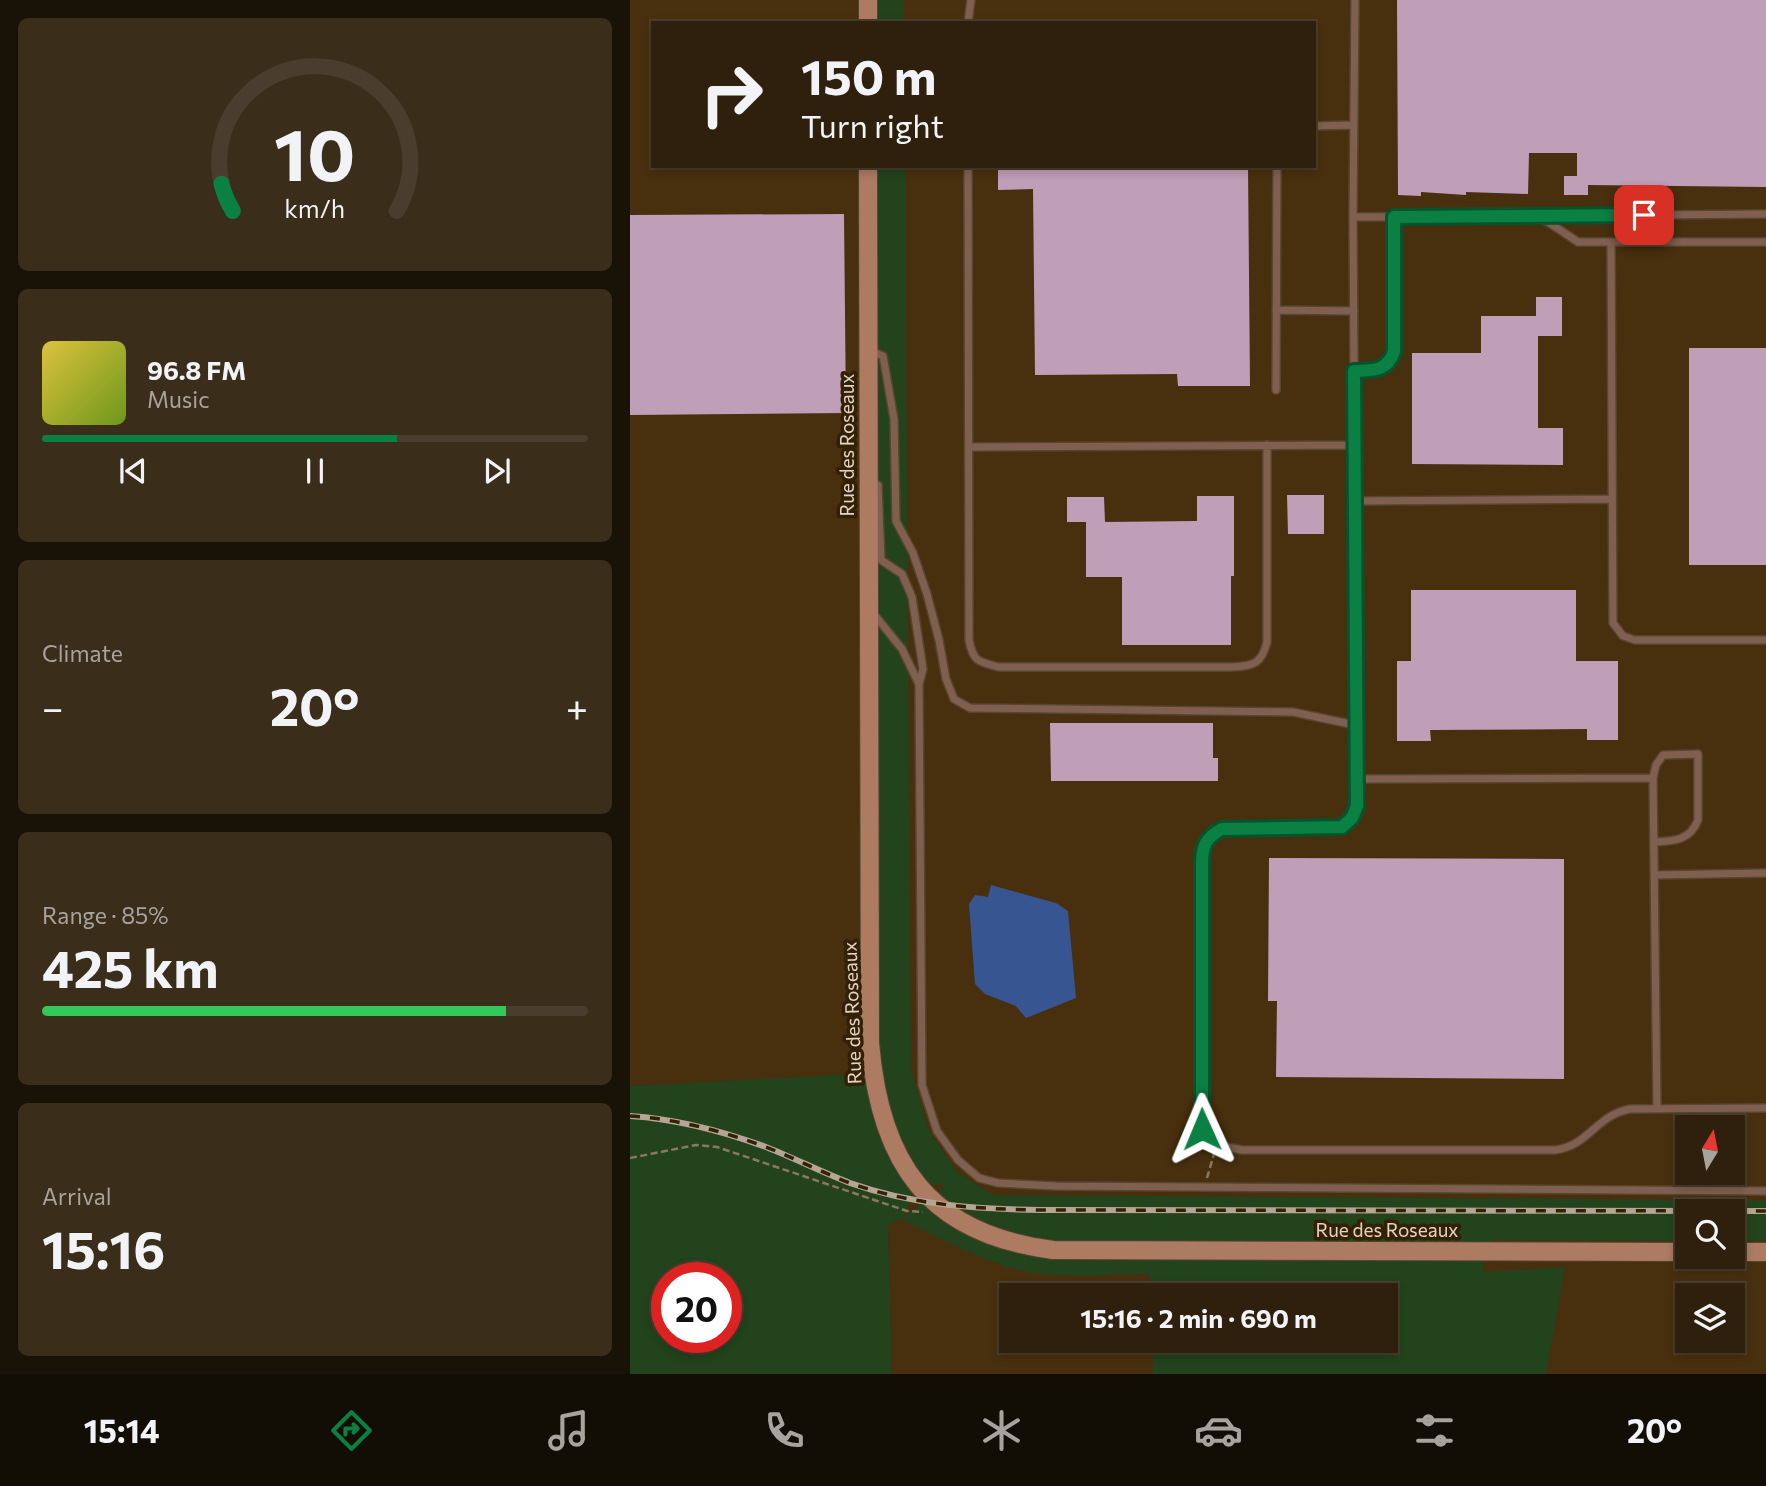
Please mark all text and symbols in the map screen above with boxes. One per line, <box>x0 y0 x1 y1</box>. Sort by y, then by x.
text: 150 m <box>801 45 936 105</box>
icon: right <box>686 49 777 140</box>
text: Turn right <box>801 105 944 145</box>
text: 10 <box>274 107 356 196</box>
pin <box>1614 185 1674 245</box>
text: km/h <box>285 192 345 222</box>
icon: arrive <box>1625 196 1663 234</box>
text: 96.8 FM <box>147 354 246 385</box>
street label: Rue des Roseaux <box>835 374 858 516</box>
text: Music <box>147 385 210 413</box>
icon: previous <box>114 452 152 490</box>
icon: pause <box>296 452 334 490</box>
icon: next <box>478 452 516 490</box>
text: Climate <box>42 639 123 667</box>
text: 20° <box>270 673 360 737</box>
text: − <box>42 683 64 730</box>
text: + <box>566 683 588 730</box>
text: Range · 85% <box>42 901 169 929</box>
text: 425 km <box>42 935 219 999</box>
street label: Rue des Roseaux <box>838 941 865 1085</box>
position arrow <box>1165 1092 1239 1166</box>
north arrow <box>1675 1115 1745 1185</box>
map controls <box>1675 1115 1745 1353</box>
text: Arrival <box>42 1182 112 1210</box>
button: search <box>1675 1199 1745 1269</box>
text: 15:16 <box>42 1216 165 1280</box>
street label: Rue des Roseaux <box>1316 1218 1458 1241</box>
speed limit sign: 20 <box>651 1262 742 1353</box>
button: layers <box>1675 1283 1745 1353</box>
text: 15:16 · 2 min · 690 m <box>1080 1302 1317 1333</box>
icon: directions <box>327 1406 376 1455</box>
icon: music <box>544 1406 593 1455</box>
icon: phone <box>760 1406 809 1455</box>
icon: climate <box>977 1406 1026 1455</box>
icon: car <box>1194 1406 1243 1455</box>
icon: filters <box>1410 1406 1459 1455</box>
text: 15:14 <box>84 1410 160 1450</box>
text: 20° <box>1627 1410 1682 1450</box>

